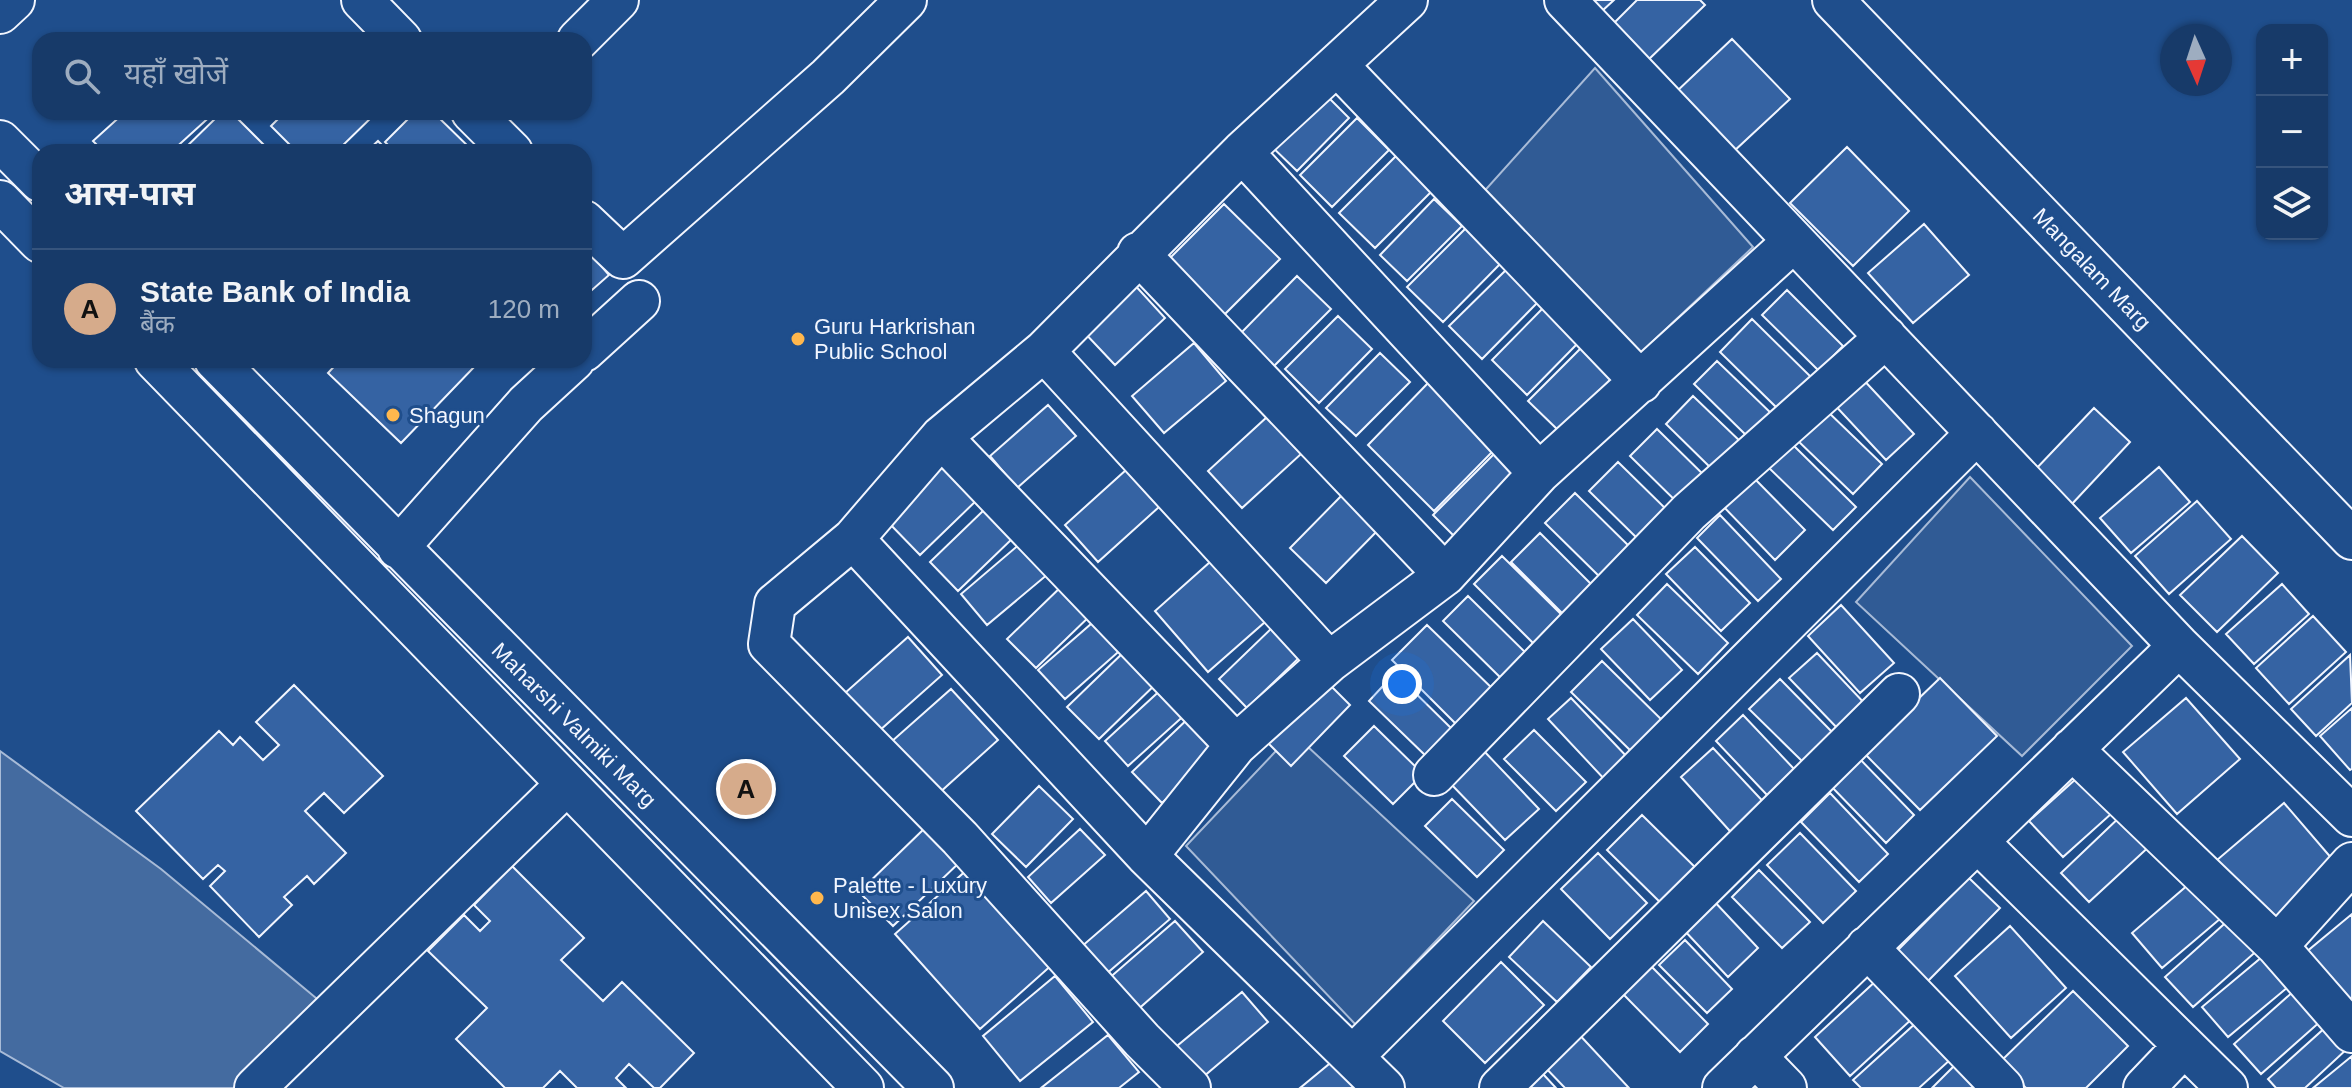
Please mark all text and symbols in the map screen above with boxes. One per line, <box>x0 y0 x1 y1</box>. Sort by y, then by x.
north arrow <box>2160 24 2232 96</box>
map controls <box>2256 24 2328 240</box>
button: + <box>2256 24 2328 96</box>
search box <box>32 32 592 120</box>
icon: search <box>60 54 104 98</box>
text: यहाँ खोजें <box>124 57 228 90</box>
button: − <box>2256 96 2328 168</box>
button: layers <box>2256 168 2328 240</box>
text: आस-पास <box>64 174 195 212</box>
street label: Mangalam Marg <box>2028 203 2156 335</box>
text: State Bank of India <box>140 275 410 308</box>
text: A <box>81 294 99 324</box>
text: 120 m <box>488 294 560 324</box>
text: बैंक <box>140 309 175 339</box>
place label: Guru Harkrishan Public School <box>814 314 975 364</box>
marker: Guru Harkrishan Public School <box>789 330 807 348</box>
place label: Shagun <box>409 403 485 428</box>
marker: Shagun <box>384 406 402 424</box>
street label: Maharshi Valmiki Marg <box>487 638 661 812</box>
your location <box>1382 664 1422 704</box>
pin: A <box>720 759 772 819</box>
place label: Palette - Luxury Unisex Salon <box>833 873 987 923</box>
marker: Palette - Luxury Unisex Salon <box>808 889 826 907</box>

